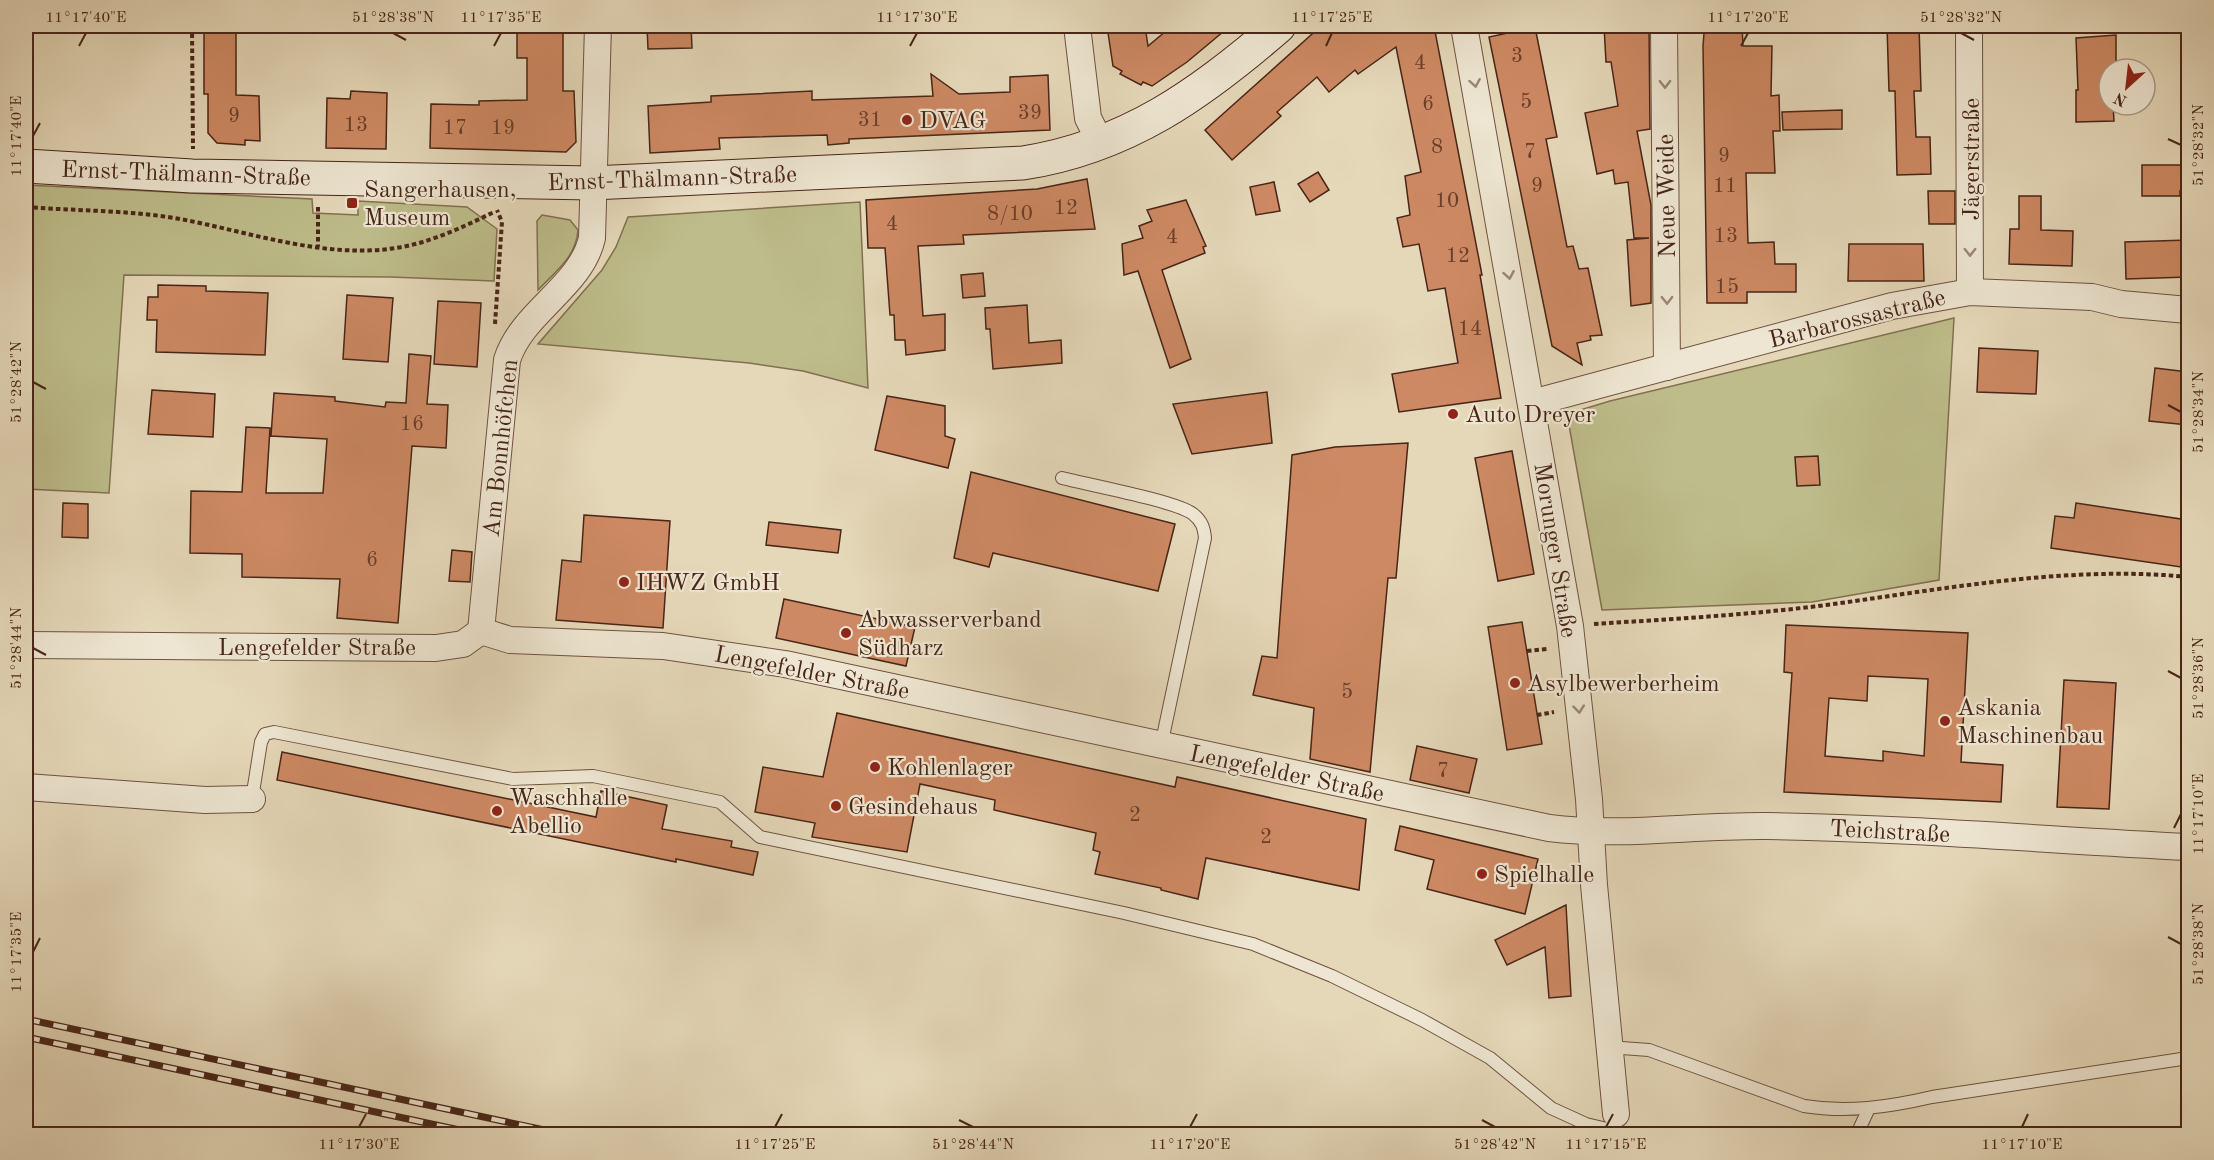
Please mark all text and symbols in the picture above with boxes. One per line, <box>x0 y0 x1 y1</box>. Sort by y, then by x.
text: 11°17'40"E <box>46 11 126 26</box>
text: 51°28'38"N <box>352 11 434 26</box>
text: 11°17'35"E <box>461 11 541 26</box>
text: 11°17'30"E <box>877 11 957 26</box>
text: 11°17'25"E <box>1292 11 1372 26</box>
text: 11°17'20"E <box>1708 11 1788 26</box>
text: 51°28'32"N <box>1920 11 2002 26</box>
house number: 3 <box>1511 46 1523 67</box>
house number: 4 <box>1414 53 1426 74</box>
north arrow <box>2097 57 2157 117</box>
one-way arrow <box>1468 78 1481 88</box>
one-way arrow <box>1659 79 1671 88</box>
text: N <box>2111 88 2130 108</box>
house number: 5 <box>1520 92 1532 113</box>
house number: 6 <box>1422 94 1434 115</box>
text: 11°17'40"E <box>10 96 25 176</box>
street label: Jägerstraße <box>1961 98 1985 220</box>
house number: 39 <box>1018 103 1042 124</box>
text: 51°28'32"N <box>2192 104 2207 186</box>
house number: 9 <box>228 106 240 127</box>
house number: 31 <box>858 110 882 131</box>
place label: DVAG <box>919 110 986 134</box>
marker: DVAG <box>900 113 914 127</box>
house number: 13 <box>344 115 368 136</box>
house number: 17 <box>443 118 467 139</box>
house number: 19 <box>491 118 515 139</box>
street label: Neue Weide <box>1655 134 1681 258</box>
house number: 8 <box>1431 137 1443 158</box>
house number: 7 <box>1524 142 1536 163</box>
house number: 9 <box>1718 146 1730 167</box>
street label: Ernst-Thälmann-Straße <box>61 159 311 191</box>
street label: Ernst-Thälmann-Straße <box>547 164 797 196</box>
house number: 9 <box>1531 176 1543 197</box>
house number: 11 <box>1713 176 1737 197</box>
place label: Sangerhausen, Museum <box>364 179 516 231</box>
house number: 10 <box>1435 191 1459 212</box>
marker: Sangerhausen, Museum <box>345 196 359 210</box>
house number: 12 <box>1054 198 1078 219</box>
house number: 8/10 <box>987 204 1033 225</box>
house number: 4 <box>886 214 898 235</box>
house number: 13 <box>1714 226 1738 247</box>
house number: 4 <box>1166 227 1178 248</box>
house number: 12 <box>1446 246 1470 267</box>
one-way arrow <box>1964 247 1976 256</box>
one-way arrow <box>1502 270 1515 280</box>
house number: 15 <box>1715 277 1739 298</box>
street label: Barbarossastraße <box>1767 286 1948 353</box>
one-way arrow <box>1661 295 1673 304</box>
house number: 14 <box>1458 319 1482 340</box>
text: 51°28'42"N <box>10 341 25 423</box>
street label: Am Bonnhöfchen <box>481 358 523 538</box>
text: 51°28'34"N <box>2192 371 2207 453</box>
place label: Auto Dreyer <box>1465 404 1595 428</box>
marker: Auto Dreyer <box>1446 407 1460 421</box>
house number: 16 <box>400 414 424 435</box>
street label: Morunger Straße <box>1528 461 1580 640</box>
house number: 6 <box>366 550 378 571</box>
place label: IHWZ GmbH <box>636 572 780 596</box>
marker: IHWZ GmbH <box>617 575 631 589</box>
text: 51°28'44"N <box>10 607 25 689</box>
place label: Abwasserverband Südharz <box>858 609 1042 661</box>
marker: Abwasserverband Südharz <box>839 626 853 640</box>
street label: Lengefelder Straße <box>218 637 416 661</box>
text: 51°28'36"N <box>2192 637 2207 719</box>
street label: Lengefelder Straße <box>712 643 911 705</box>
place label: Asylbewerberheim <box>1527 673 1719 697</box>
marker: Asylbewerberheim <box>1508 676 1522 690</box>
house number: 5 <box>1341 682 1353 703</box>
place label: Askania Maschinenbau <box>1957 697 2103 749</box>
one-way arrow <box>1572 705 1585 714</box>
marker: Askania Maschinenbau <box>1938 714 1952 728</box>
street label: Lengefelder Straße <box>1187 743 1386 807</box>
place label: Kohlenlager <box>887 757 1013 781</box>
marker: Kohlenlager <box>868 760 882 774</box>
house number: 7 <box>1437 761 1449 782</box>
text: 11°17'10"E <box>2192 774 2207 854</box>
place label: Waschhalle Abellio <box>509 787 627 839</box>
place label: Gesindehaus <box>848 796 978 820</box>
marker: Gesindehaus <box>829 799 843 813</box>
marker: Waschhalle Abellio <box>490 804 504 818</box>
house number: 2 <box>1129 805 1141 826</box>
street label: Teichstraße <box>1829 818 1951 848</box>
house number: 2 <box>1260 827 1272 848</box>
place label: Spielhalle <box>1494 864 1594 888</box>
marker: Spielhalle <box>1475 867 1489 881</box>
text: 51°28'38"N <box>2192 903 2207 985</box>
text: 11°17'35"E <box>10 912 25 992</box>
text: 11°17'30"E <box>319 1138 399 1153</box>
text: 11°17'25"E <box>735 1138 815 1153</box>
text: 51°28'44"N <box>932 1138 1014 1153</box>
text: 11°17'20"E <box>1150 1138 1230 1153</box>
text: 51°28'42"N <box>1454 1138 1536 1153</box>
text: 11°17'15"E <box>1566 1138 1646 1153</box>
text: 11°17'10"E <box>1982 1138 2062 1153</box>

